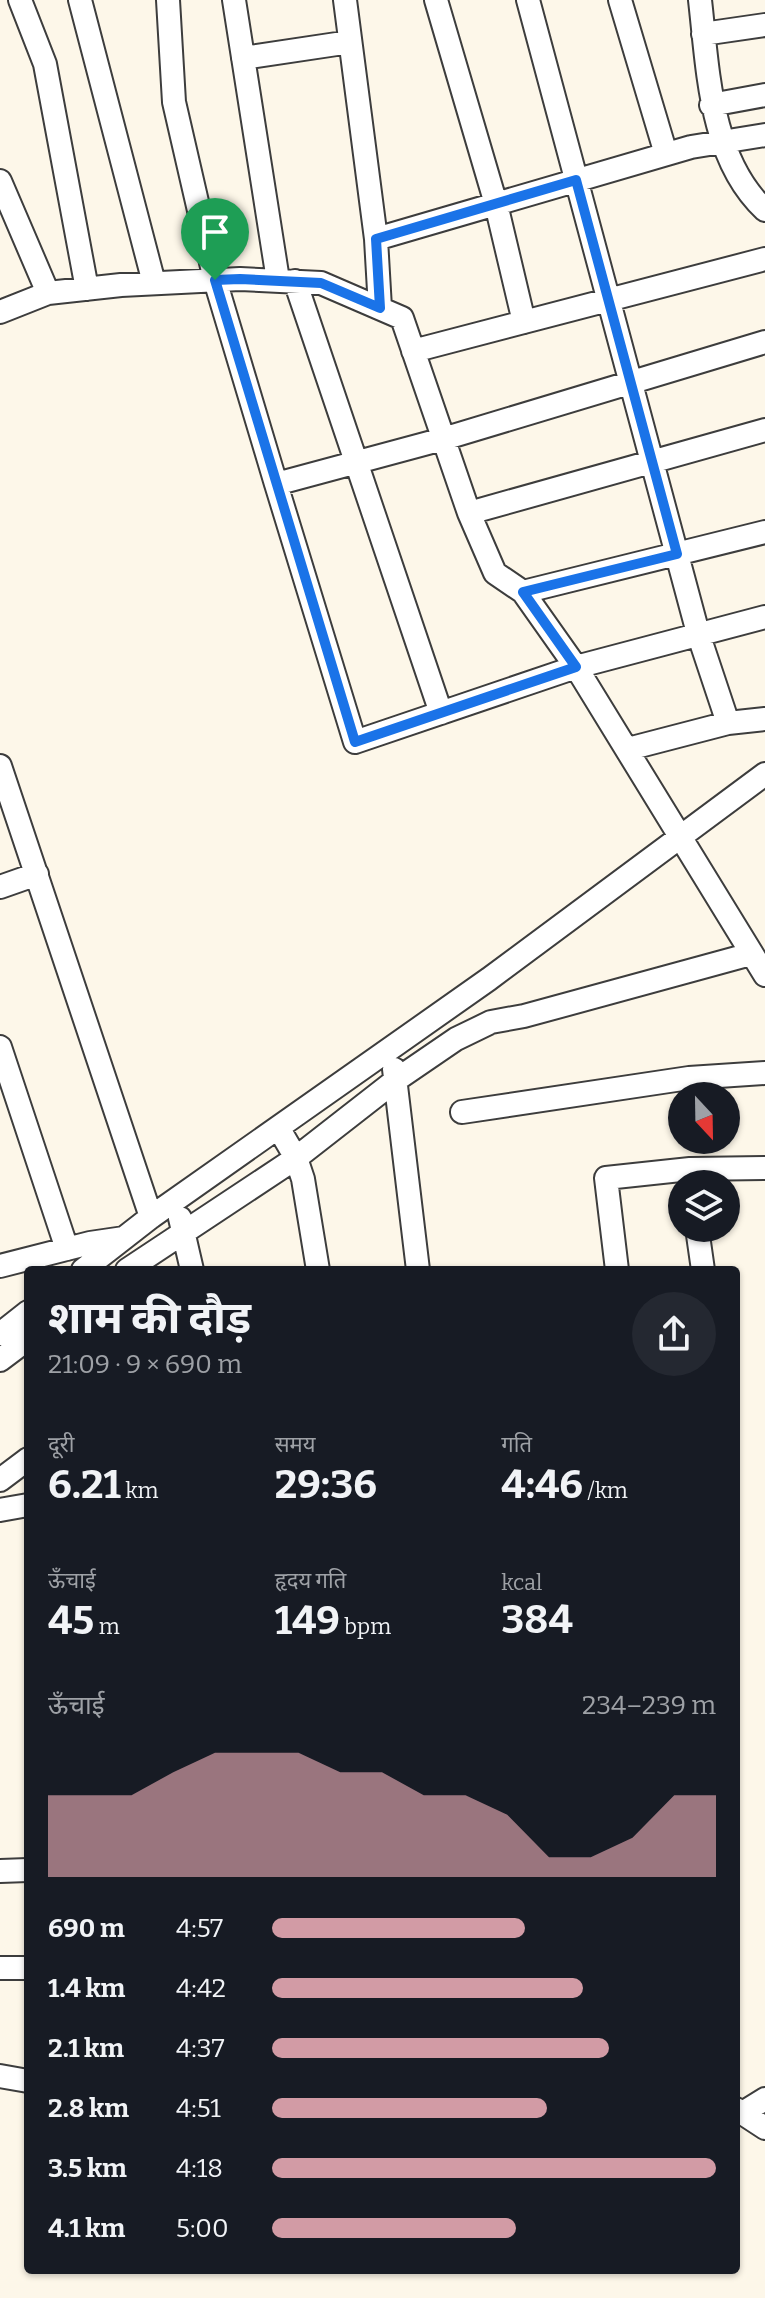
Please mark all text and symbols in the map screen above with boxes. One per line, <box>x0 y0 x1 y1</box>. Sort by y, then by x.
pin <box>181 198 249 280</box>
icon: arrive <box>193 210 237 254</box>
north arrow <box>668 1082 740 1154</box>
map controls <box>668 1082 740 1242</box>
button: layers <box>668 1170 740 1242</box>
text: शाम की दौड़ <box>48 1292 251 1345</box>
button: share <box>632 1292 716 1376</box>
text: 21:09 · 9 × 690 m <box>48 1349 242 1380</box>
text: दूरी <box>48 1431 74 1458</box>
text: समय <box>275 1431 315 1458</box>
text: गति <box>501 1431 532 1458</box>
text: 6.21 <box>48 1461 121 1509</box>
text: 29:36 <box>275 1461 377 1509</box>
text: 4:46 <box>501 1461 583 1509</box>
text: km <box>121 1477 158 1504</box>
text: /km <box>583 1477 628 1504</box>
text: ऊँचाई <box>48 1567 96 1594</box>
text: हृदय गति <box>275 1567 346 1594</box>
text: kcal <box>501 1569 542 1596</box>
text: 384 <box>501 1596 573 1644</box>
text: 45 <box>48 1597 94 1645</box>
text: 149 <box>275 1597 340 1645</box>
text: m <box>94 1613 120 1640</box>
text: bpm <box>340 1613 391 1640</box>
text: ऊँचाई <box>48 1690 104 1721</box>
text: 234–239 m <box>582 1690 716 1721</box>
text: 690 m <box>48 1913 125 1944</box>
text: 4:57 <box>176 1913 223 1944</box>
text: 1.4 km <box>48 1973 125 2004</box>
text: 4:42 <box>176 1973 226 2004</box>
text: 2.1 km <box>48 2033 124 2064</box>
text: 4:37 <box>176 2033 225 2064</box>
text: 2.8 km <box>48 2093 129 2124</box>
text: 4:51 <box>176 2093 221 2124</box>
text: 3.5 km <box>48 2153 127 2184</box>
text: 4:18 <box>176 2153 223 2184</box>
text: 4.1 km <box>48 2213 125 2244</box>
text: 5:00 <box>176 2213 229 2244</box>

